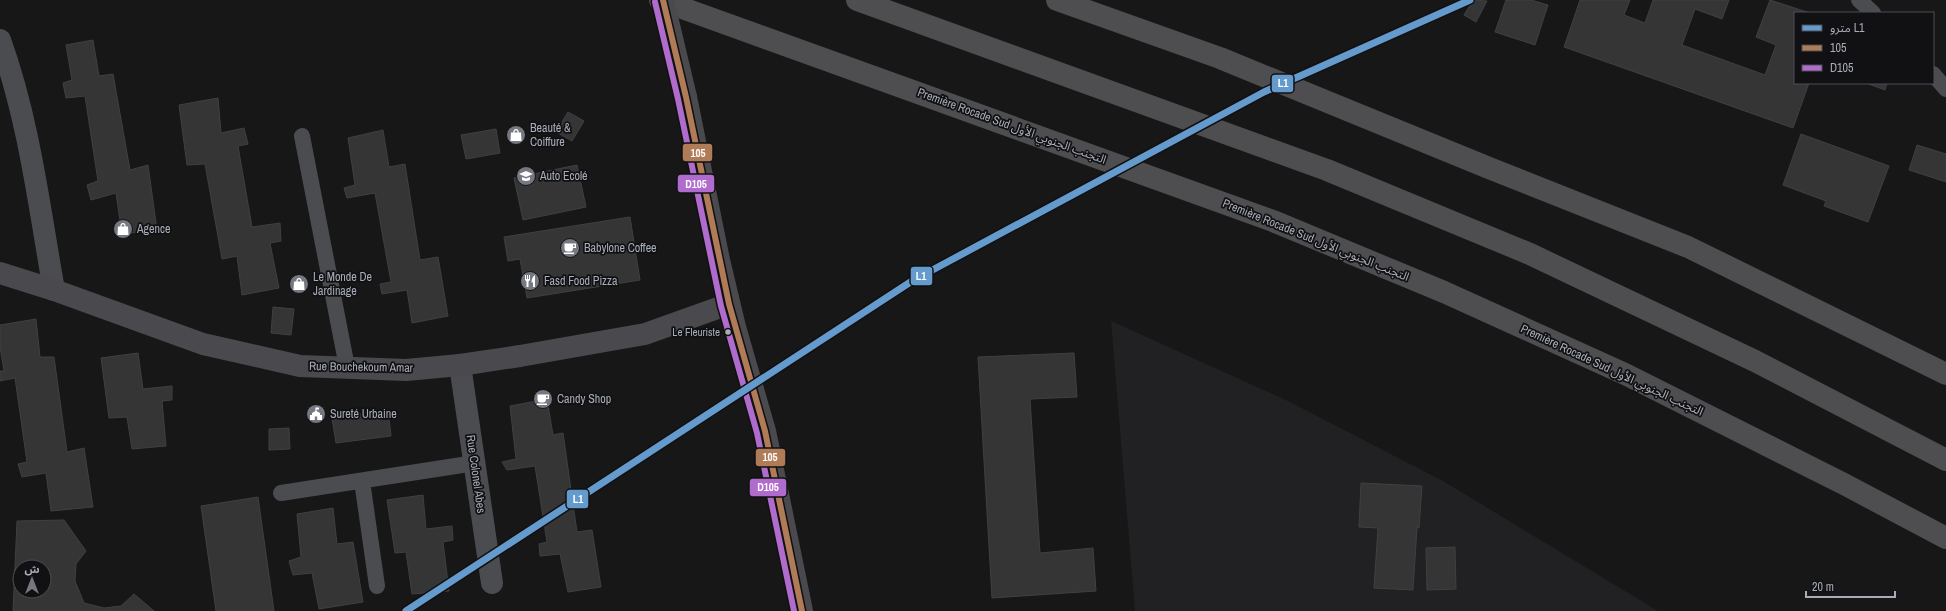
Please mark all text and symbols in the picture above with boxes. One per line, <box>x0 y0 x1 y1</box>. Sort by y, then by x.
legend <box>1794 12 1934 84</box>
text: مترو L1 <box>1830 20 1865 36</box>
text: 105 <box>1830 40 1847 56</box>
text: D105 <box>1830 60 1854 76</box>
line badge: L1 <box>1271 74 1294 93</box>
text: L1 <box>1278 76 1288 90</box>
street label: Première Rocade Sud التجنب الجنوبي الأول <box>915 84 1109 169</box>
place label: Beauté & Coiffure <box>530 120 571 150</box>
shop icon: Beauté & Coiffure <box>505 124 527 146</box>
line badge: 105 <box>682 143 713 162</box>
text: 105 <box>690 146 706 160</box>
school or university icon: Auto Ecolé <box>515 165 537 187</box>
place label: Auto Ecolé <box>539 168 588 184</box>
line badge: D105 <box>677 174 715 193</box>
text: D105 <box>685 177 707 191</box>
street label: Première Rocade Sud التجنب الجنوبي الأول <box>1220 195 1412 287</box>
shop icon: Agence <box>112 218 134 240</box>
place label: Agence <box>136 221 170 237</box>
cafe icon: Babylone Coffee <box>559 237 581 259</box>
place label: Babylone Coffee <box>584 240 657 256</box>
line badge: L1 <box>910 266 933 286</box>
place label: Le Monde De Jardinage <box>313 269 372 299</box>
text: L1 <box>916 269 926 283</box>
restaurant icon: Fasd Food Pizza <box>519 270 541 292</box>
shop icon: Le Monde De Jardinage <box>288 273 310 295</box>
place label: Fasd Food Pizza <box>544 273 618 289</box>
street label: Première Rocade Sud التجنب الجنوبي الأول <box>1517 321 1706 421</box>
place label: Le Fleuriste <box>672 325 720 339</box>
marker: Le Fleuriste <box>723 327 733 337</box>
street label: Rue Bouchekoum Amar <box>309 358 414 376</box>
cafe icon: Candy Shop <box>532 388 554 410</box>
place label: Candy Shop <box>557 391 611 407</box>
public building icon: Sureté Urbaine <box>305 403 327 425</box>
place label: Sureté Urbaine <box>330 406 397 422</box>
street label: Rue Colonel Abes <box>463 434 489 514</box>
line badge: 105 <box>755 448 786 467</box>
text: 105 <box>762 450 778 464</box>
line badge: D105 <box>749 478 787 497</box>
text: D105 <box>757 480 779 494</box>
line badge: L1 <box>566 489 589 509</box>
text: L1 <box>573 492 583 506</box>
north arrow <box>12 559 52 599</box>
text: ش <box>24 562 40 576</box>
scale bar <box>1806 573 1895 599</box>
text: 20 m <box>1812 579 1834 595</box>

